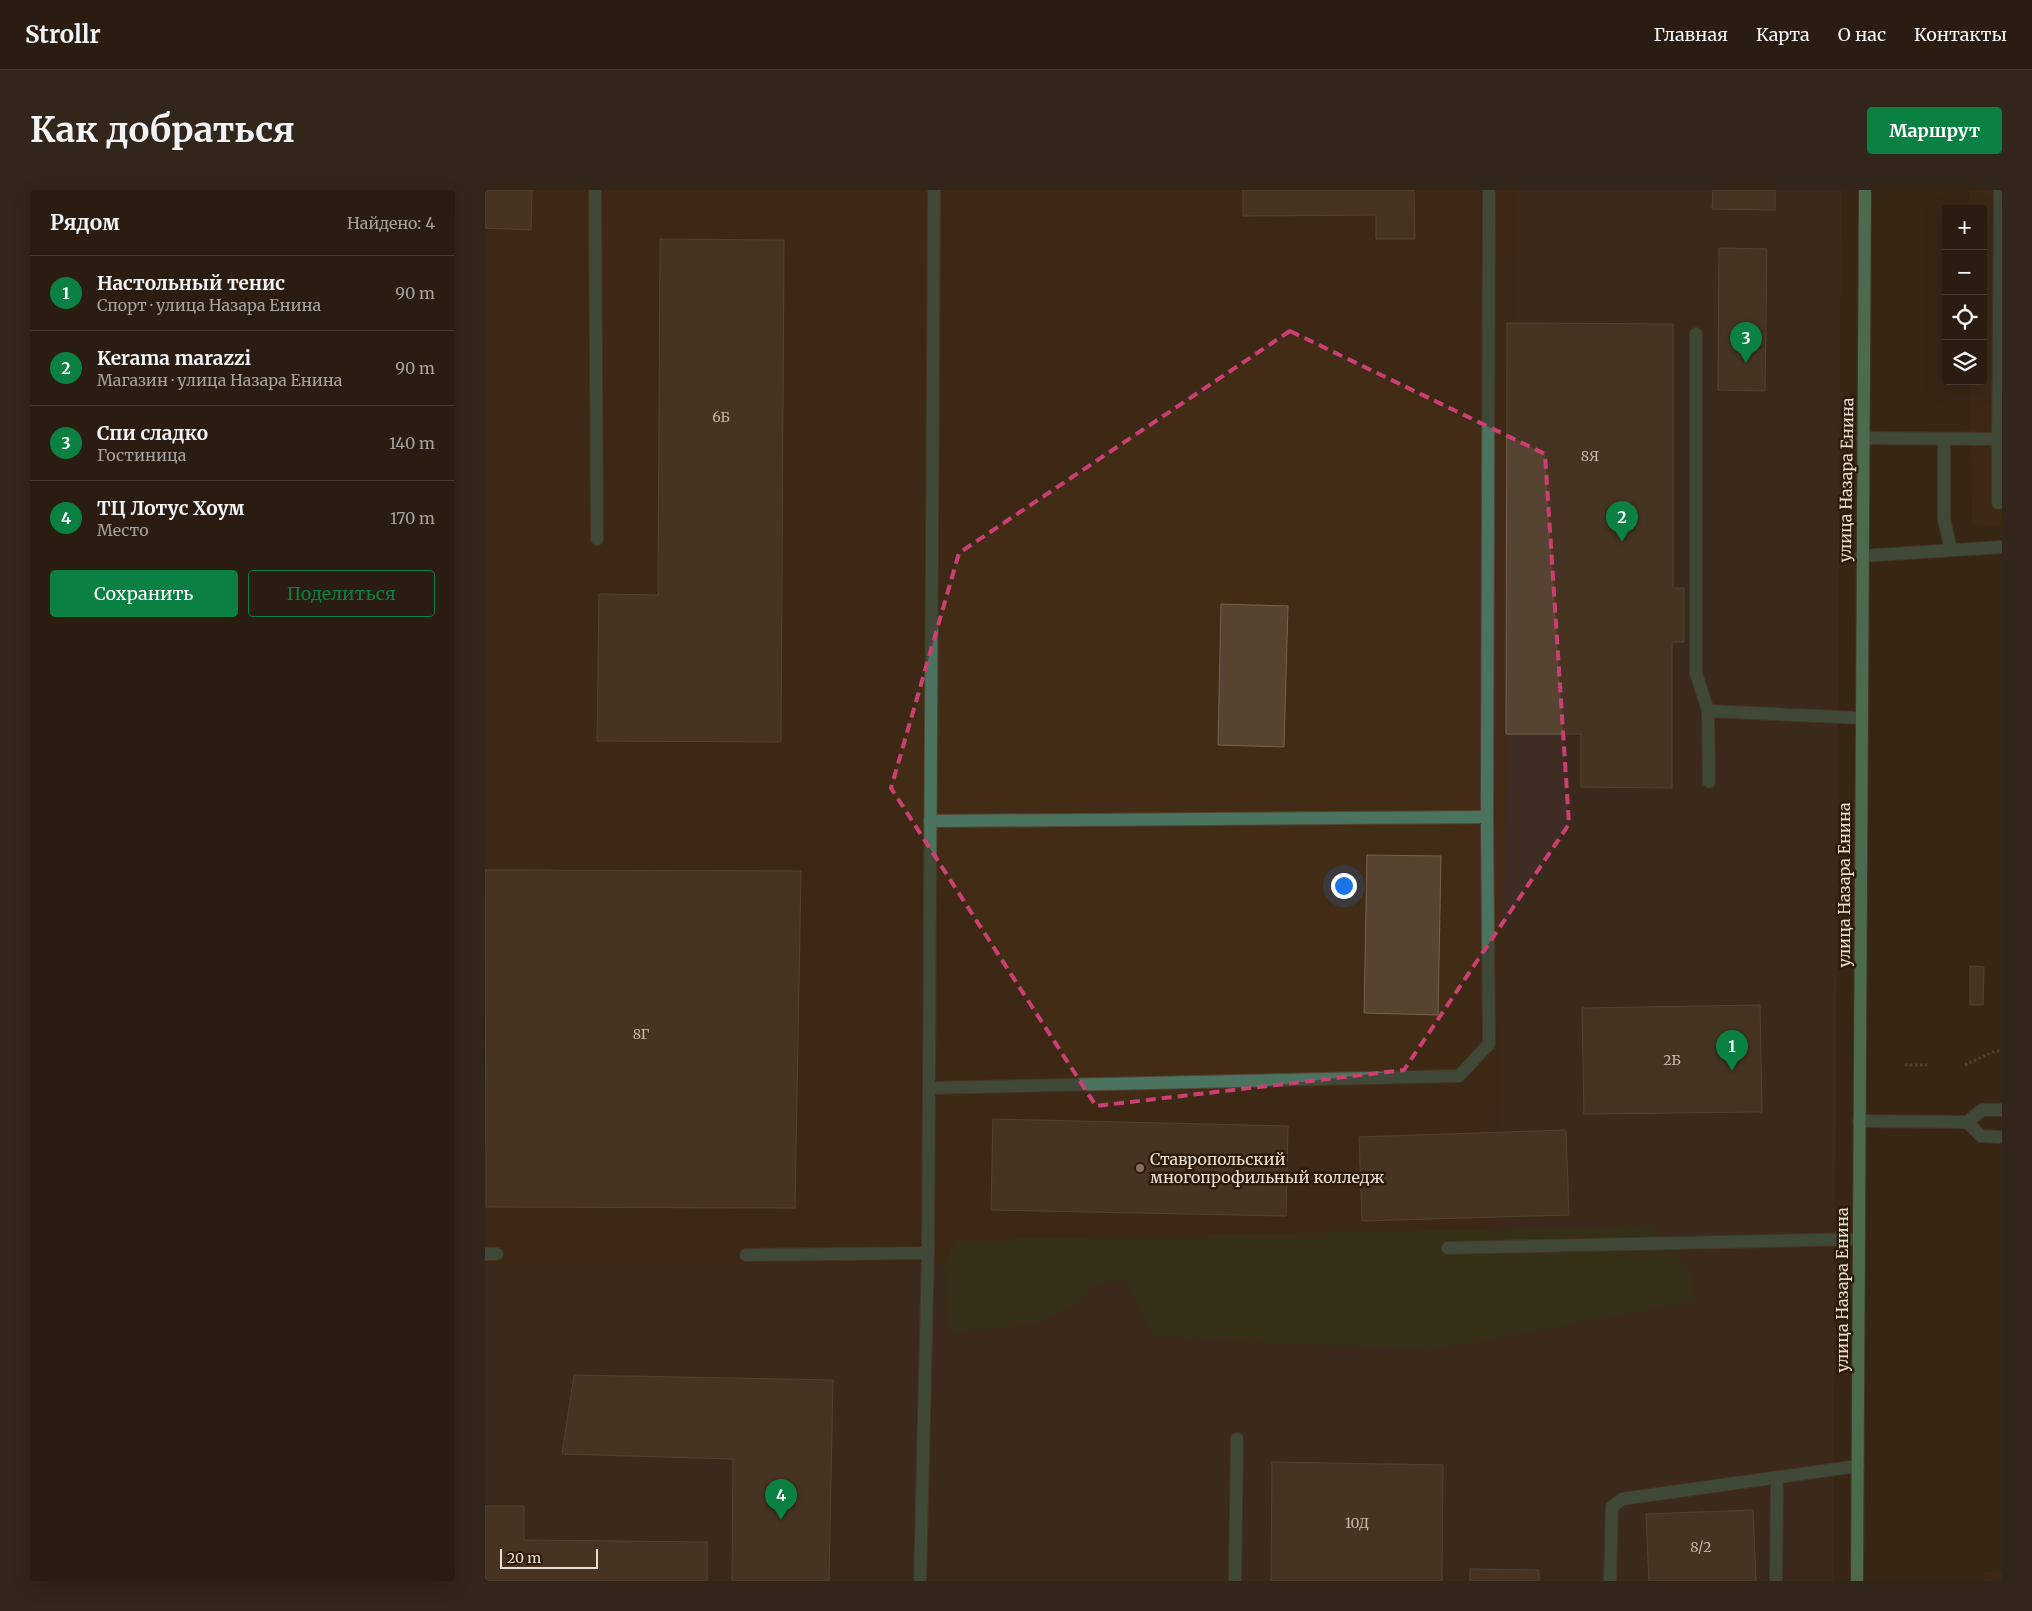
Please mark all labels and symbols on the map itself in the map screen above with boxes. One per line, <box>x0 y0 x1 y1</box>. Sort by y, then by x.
pin: 3 <box>1730 322 1762 363</box>
street label: улица Назара Енина <box>1835 397 1857 563</box>
house number: 6Б <box>712 408 730 426</box>
house number: 8Я <box>1581 447 1599 465</box>
pin: 2 <box>1606 501 1638 542</box>
street label: улица Назара Енина <box>1834 802 1854 967</box>
your location <box>1331 873 1357 899</box>
house number: 8Г <box>633 1025 650 1043</box>
pin: 1 <box>1716 1030 1748 1071</box>
house number: 2Б <box>1663 1051 1681 1069</box>
place label: Ставропольский многопрофильный колледж <box>1150 1149 1385 1187</box>
marker: Ставропольский многопрофильный колледж <box>1134 1162 1146 1174</box>
street label: улица Назара Енина <box>1832 1207 1852 1372</box>
pin: 4 <box>765 1479 797 1520</box>
house number: 10Д <box>1345 1514 1369 1532</box>
house number: 8/2 <box>1690 1538 1712 1556</box>
scale bar <box>500 1546 597 1569</box>

